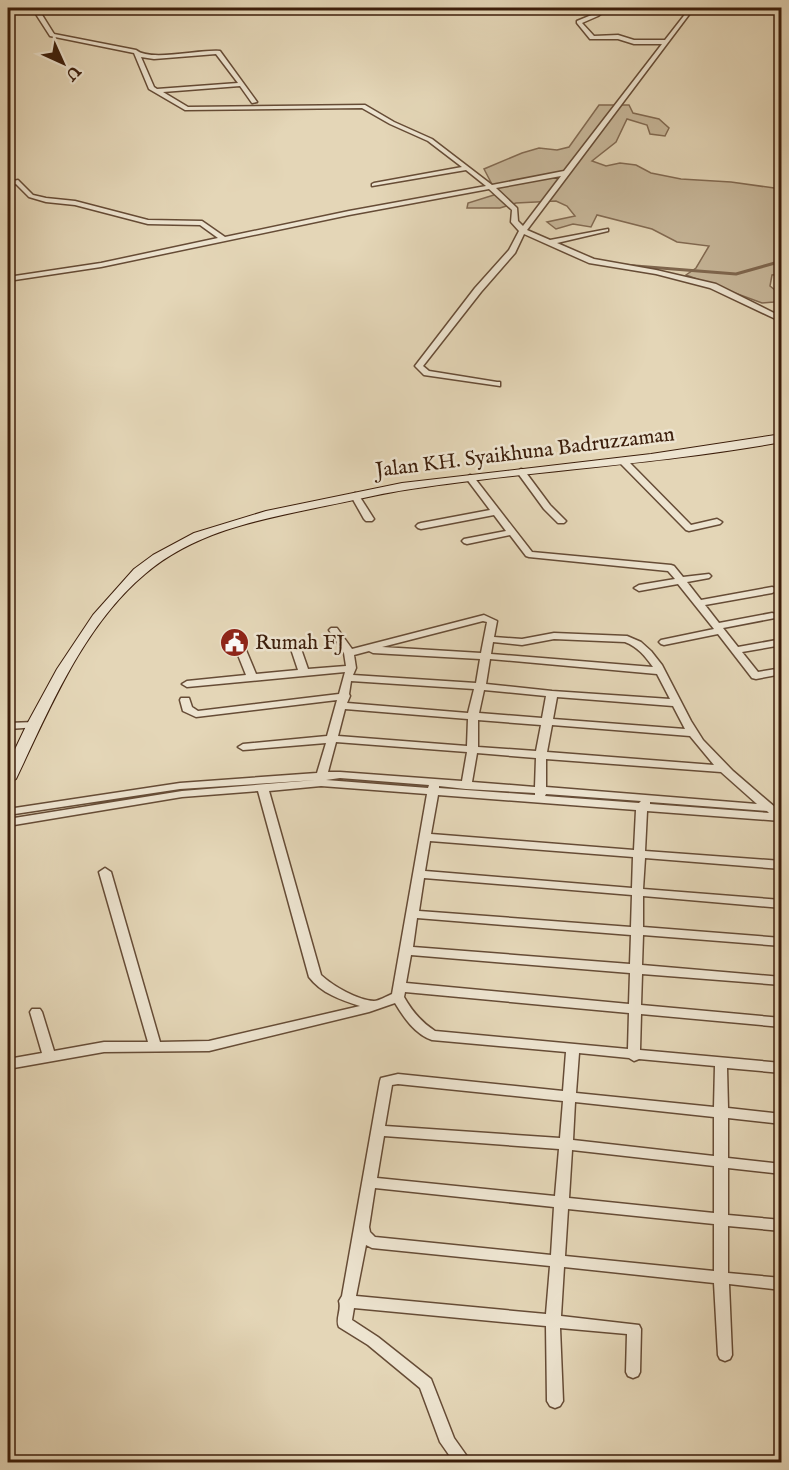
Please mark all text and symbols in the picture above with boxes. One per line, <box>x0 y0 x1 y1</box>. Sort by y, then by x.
north arrow <box>33 33 93 93</box>
text: U <box>60 60 85 84</box>
street label: Jalan KH. Syaikhuna Badruzzaman <box>372 421 676 485</box>
public building icon: Rumah FJ <box>218 627 250 659</box>
place label: Rumah FJ <box>255 630 345 657</box>

